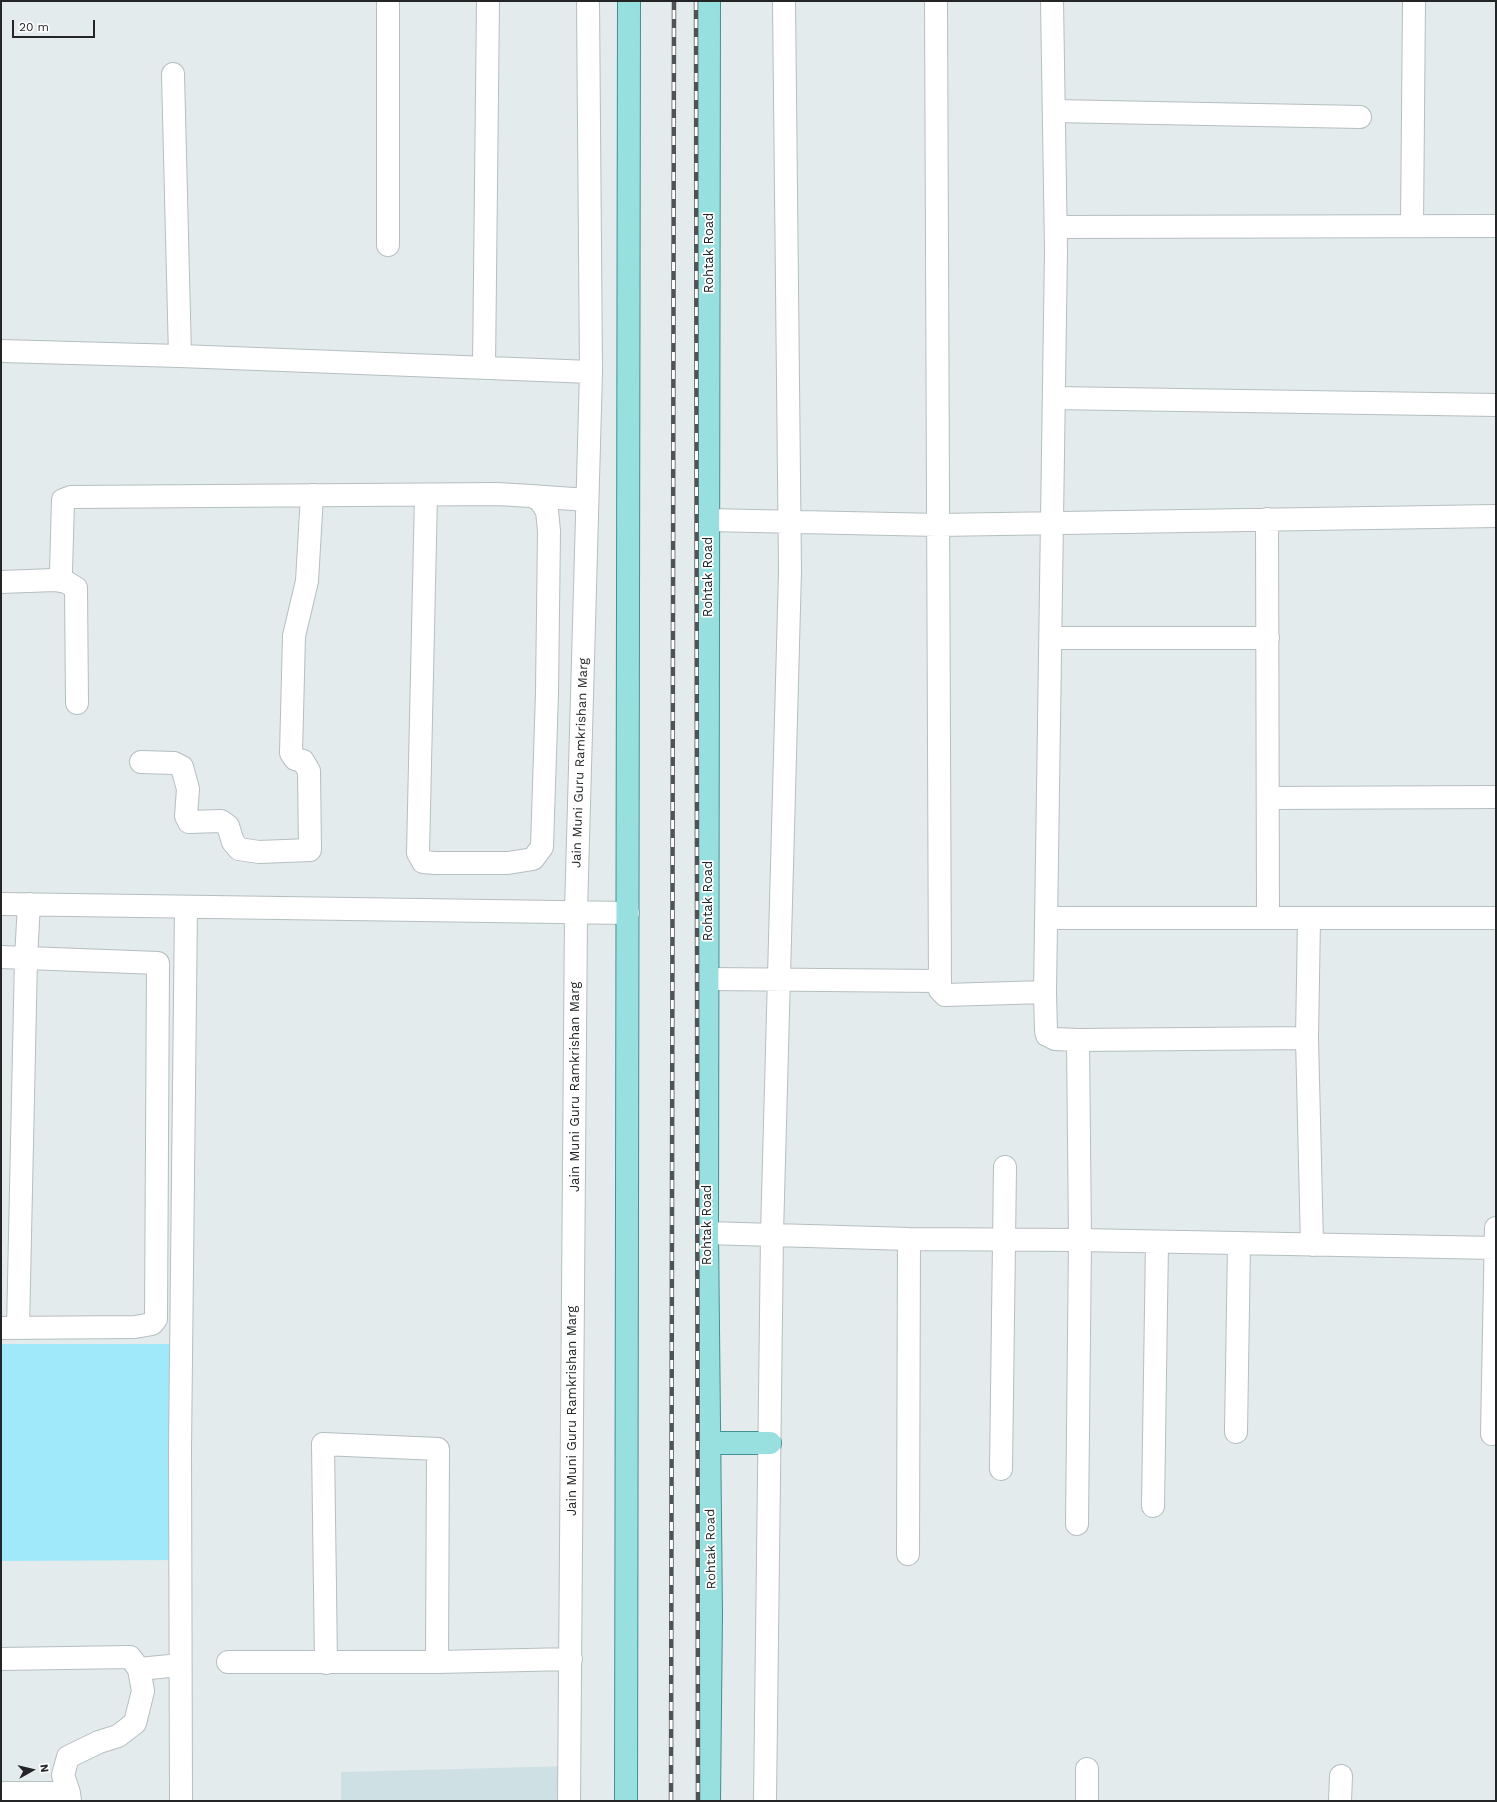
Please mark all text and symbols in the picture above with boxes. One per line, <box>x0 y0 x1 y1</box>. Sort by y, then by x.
scale bar <box>14 12 97 38</box>
text: 20 m <box>19 20 49 34</box>
street label: Rohtak Road <box>701 213 717 293</box>
street label: Rohtak Road <box>700 537 716 617</box>
street label: Jain Muni Guru Ramkrishan Marg <box>569 658 591 868</box>
street label: Rohtak Road <box>700 861 716 941</box>
street label: Jain Muni Guru Ramkrishan Marg <box>567 982 583 1192</box>
street label: Rohtak Road <box>699 1185 715 1265</box>
street label: Jain Muni Guru Ramkrishan Marg <box>564 1306 580 1516</box>
street label: Rohtak Road <box>702 1509 720 1589</box>
north arrow <box>12 1750 52 1790</box>
text: N <box>37 1763 51 1773</box>

